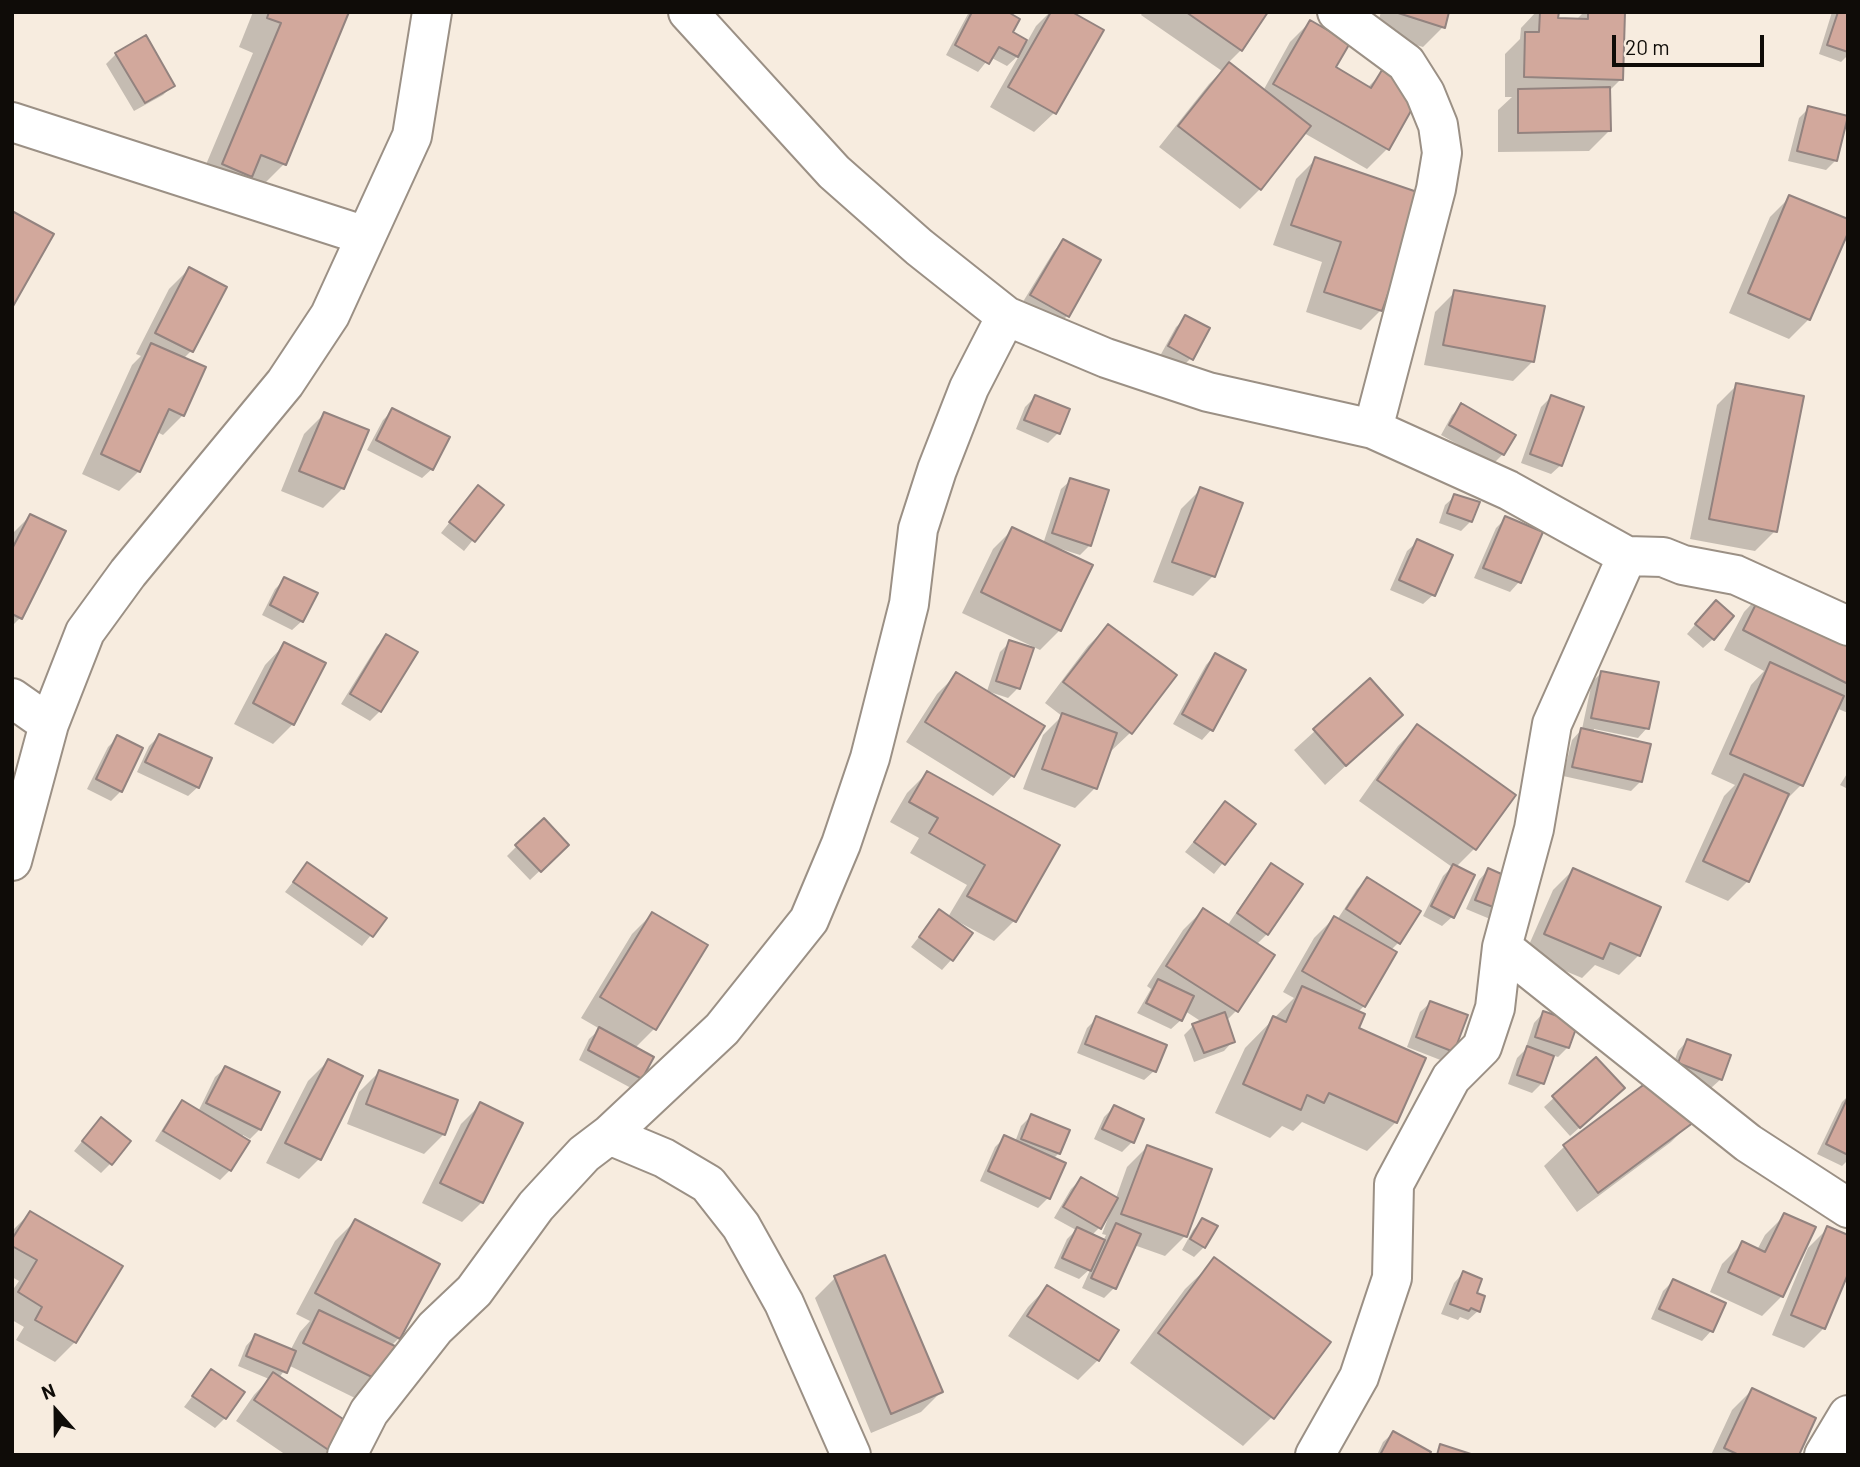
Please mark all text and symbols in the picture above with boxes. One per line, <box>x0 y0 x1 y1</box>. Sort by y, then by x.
scale bar <box>1615 21 1767 65</box>
text: 20 m <box>1625 34 1670 59</box>
north arrow <box>21 1376 91 1446</box>
text: N <box>38 1378 58 1404</box>

